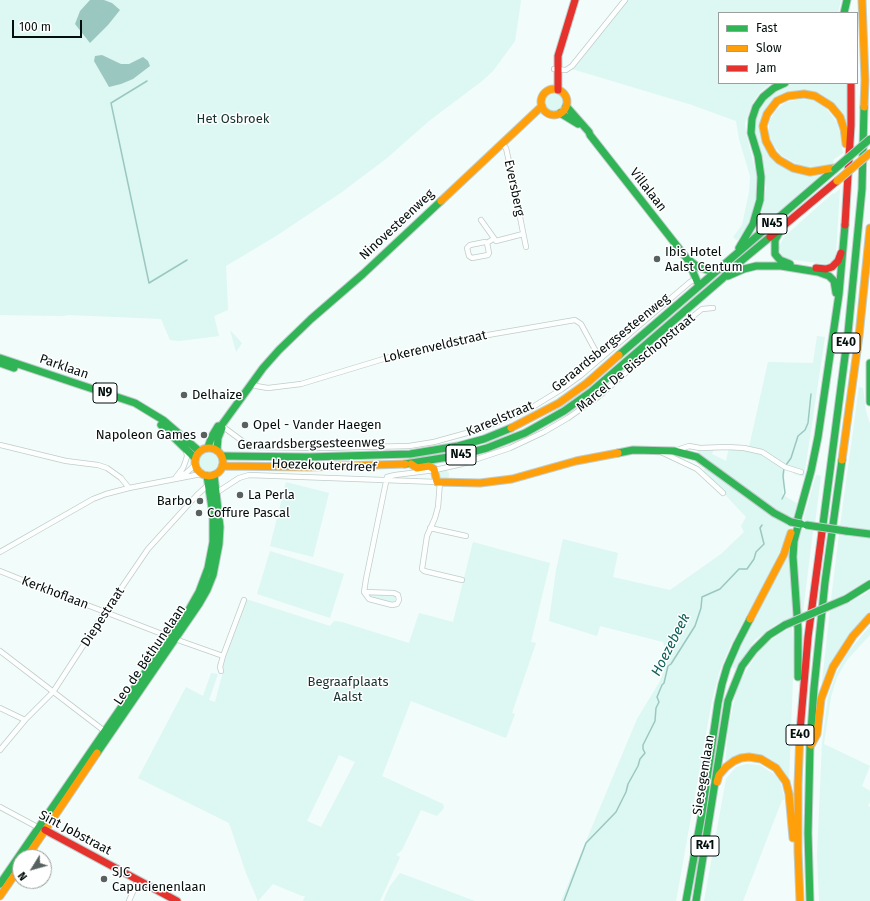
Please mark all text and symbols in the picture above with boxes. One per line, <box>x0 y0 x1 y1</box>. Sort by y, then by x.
scale bar <box>14 12 84 38</box>
legend <box>718 12 858 84</box>
text: 100 m <box>19 20 51 34</box>
text: Fast <box>756 21 778 35</box>
text: Slow <box>756 41 782 55</box>
text: Jam <box>756 61 776 75</box>
park label: Het Osbroek <box>197 111 269 127</box>
street label: Eversberg <box>500 158 528 218</box>
street label: Villalaan <box>626 165 670 215</box>
street label: Ninovesteenweg <box>356 186 438 264</box>
road number: N45 <box>757 214 787 234</box>
place label: Ibis Hotel Aalst Centum <box>665 244 743 275</box>
marker: Ibis Hotel Aalst Centum <box>652 254 662 264</box>
street label: Geraardsbergsesteenweg <box>549 291 673 395</box>
street label: Marcel De Bisschopstraat <box>574 310 698 416</box>
street label: Lokerenveldstraat <box>382 328 488 366</box>
road number: E40 <box>832 333 860 353</box>
street label: Parklaan <box>37 351 91 383</box>
road number: N9 <box>93 383 117 403</box>
place label: Delhaize <box>192 387 242 403</box>
marker: Delhaize <box>179 390 189 400</box>
street label: Kareelstraat <box>464 398 536 440</box>
place label: Opel - Vander Haegen <box>253 417 382 433</box>
marker: Opel - Vander Haegen <box>240 420 250 430</box>
place label: Napoleon Games <box>96 427 196 443</box>
marker: Napoleon Games <box>199 430 209 440</box>
street label: Geraardsbergsesteenweg <box>237 435 385 453</box>
road number: N45 <box>446 445 476 465</box>
street label: Hoezekouterdreef <box>271 456 377 476</box>
place label: La Perla <box>248 487 295 503</box>
marker: La Perla <box>235 490 245 500</box>
place label: Barbo <box>157 493 192 509</box>
marker: Barbo <box>195 496 205 506</box>
place label: Coffure Pascal <box>207 505 290 521</box>
marker: Coffure Pascal <box>194 508 204 518</box>
street label: Kerkhoflaan <box>19 573 91 613</box>
street label: Diepestraat <box>78 584 128 650</box>
street label: Leo de Béthunelaan <box>111 602 189 708</box>
water label: Hoezebeek <box>648 611 694 679</box>
park label: Begraafplaats Aalst <box>307 674 389 705</box>
road number: E40 <box>786 725 814 745</box>
street label: Siesegemlaan <box>690 734 718 816</box>
street label: Sint Jobstraat <box>36 807 114 859</box>
road number: R41 <box>691 836 719 856</box>
north arrow <box>12 849 52 889</box>
place label: SJC Capucienenlaan <box>112 864 206 895</box>
text: N <box>15 869 30 883</box>
marker: SJC Capucienenlaan <box>99 874 109 884</box>

